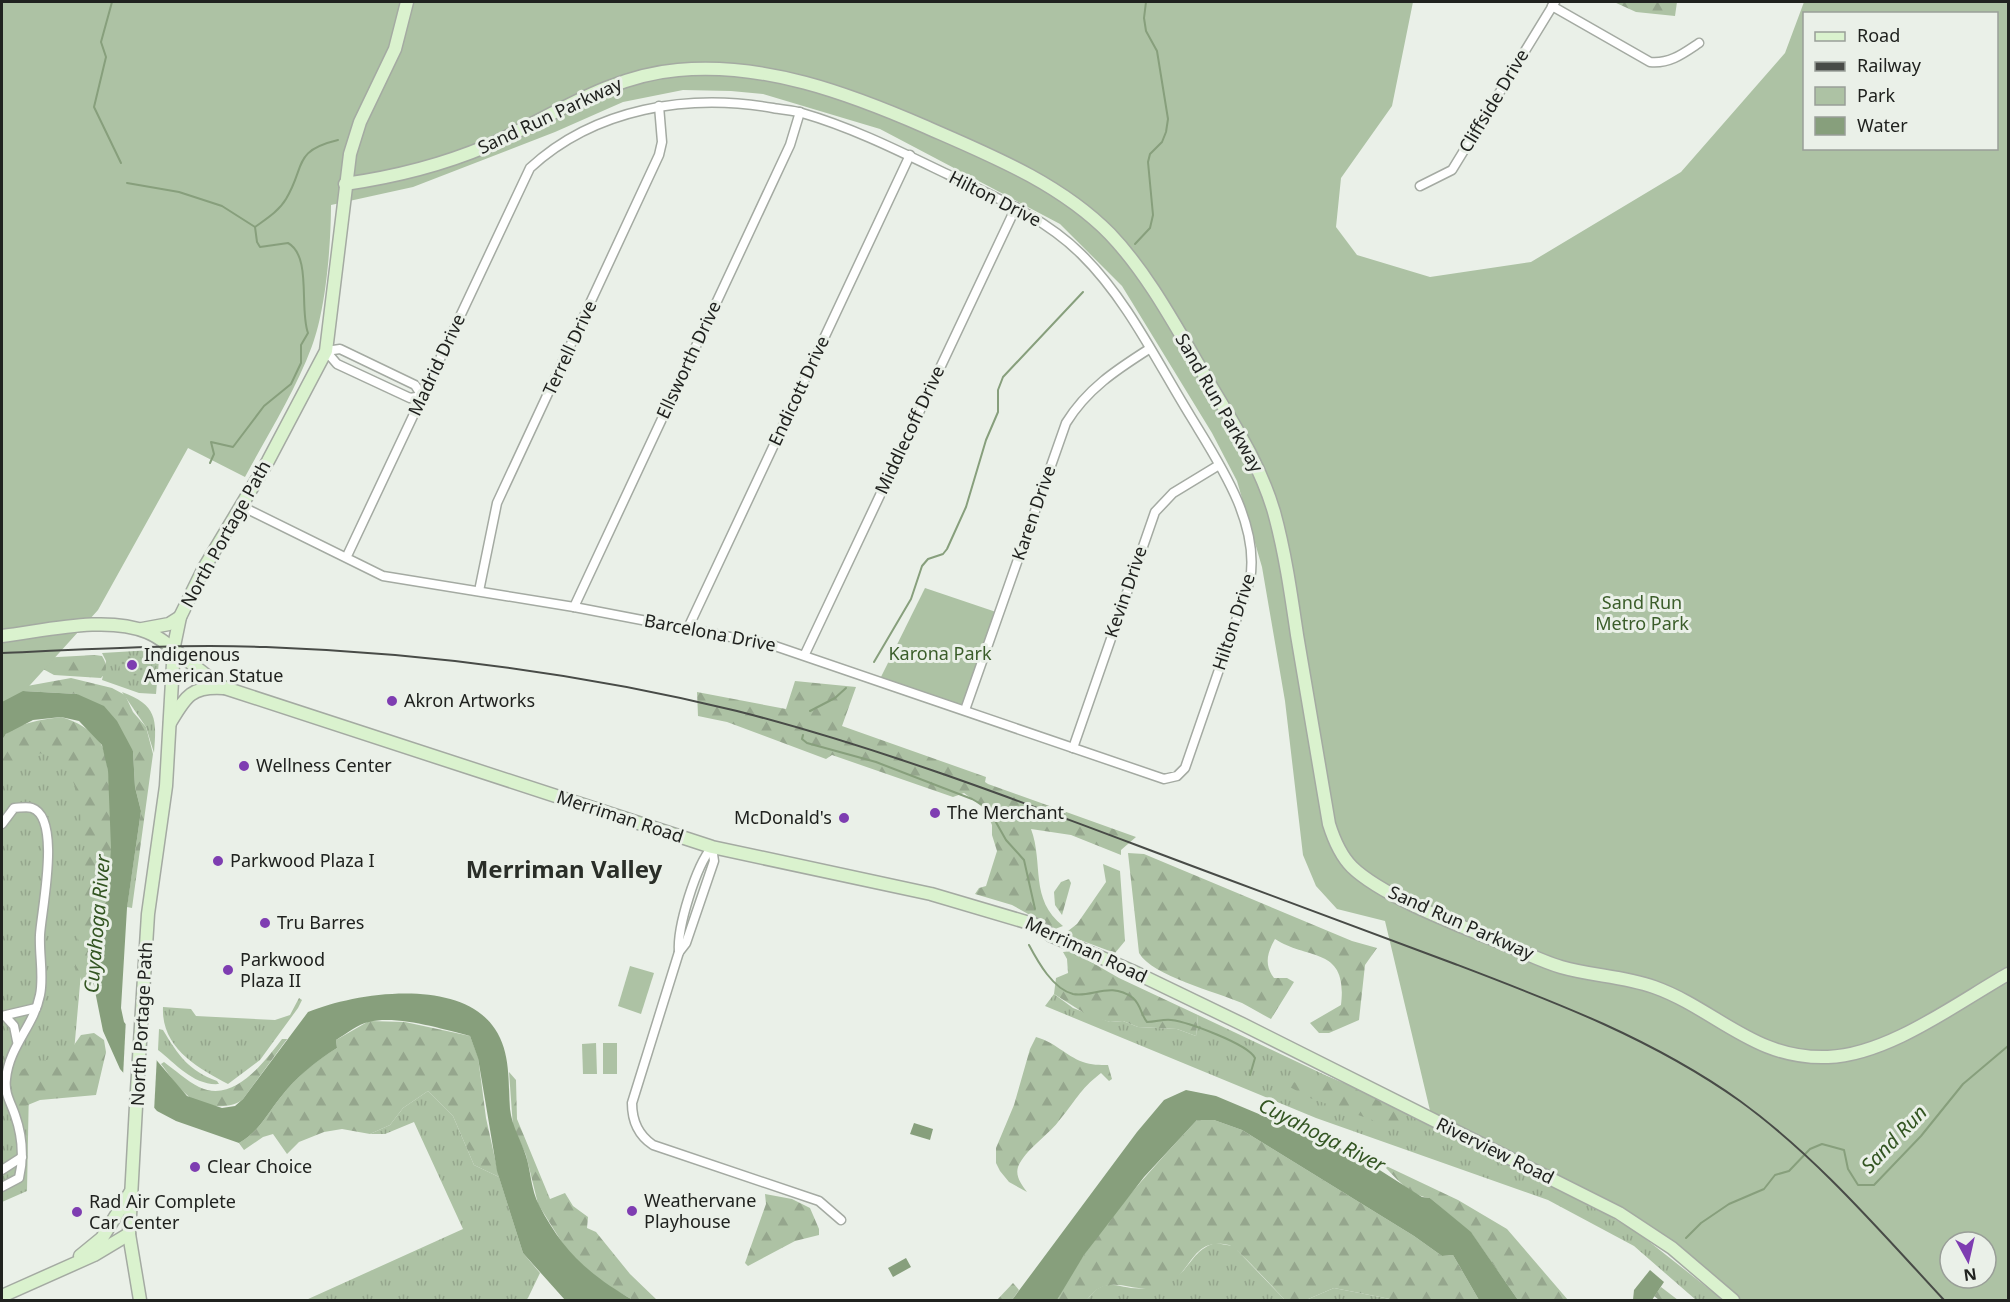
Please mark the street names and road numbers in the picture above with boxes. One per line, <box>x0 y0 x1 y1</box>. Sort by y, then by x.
street label: Cliffside Drive <box>1453 44 1533 157</box>
street label: Sand Run Parkway <box>474 71 626 159</box>
street label: Hilton Drive <box>945 165 1046 232</box>
street label: Terrell Drive <box>537 296 602 399</box>
street label: Ellsworth Drive <box>650 297 726 422</box>
street label: Madrid Drive <box>402 310 470 419</box>
street label: Sand Run Parkway <box>1170 329 1270 477</box>
street label: Endicott Drive <box>762 332 834 449</box>
street label: Middlecoff Drive <box>869 362 949 498</box>
street label: North Portage Path <box>175 456 276 611</box>
street label: Karen Drive <box>1006 462 1060 563</box>
street label: Kevin Drive <box>1098 543 1152 641</box>
street label: Hilton Drive <box>1206 570 1260 673</box>
street label: Barcelona Drive <box>642 607 778 657</box>
street label: Merriman Road <box>554 784 687 848</box>
street label: Sand Run Parkway <box>1385 879 1538 965</box>
street label: Merriman Road <box>1022 910 1151 988</box>
street label: North Portage Path <box>125 941 157 1107</box>
street label: Riverview Road <box>1433 1111 1558 1189</box>

